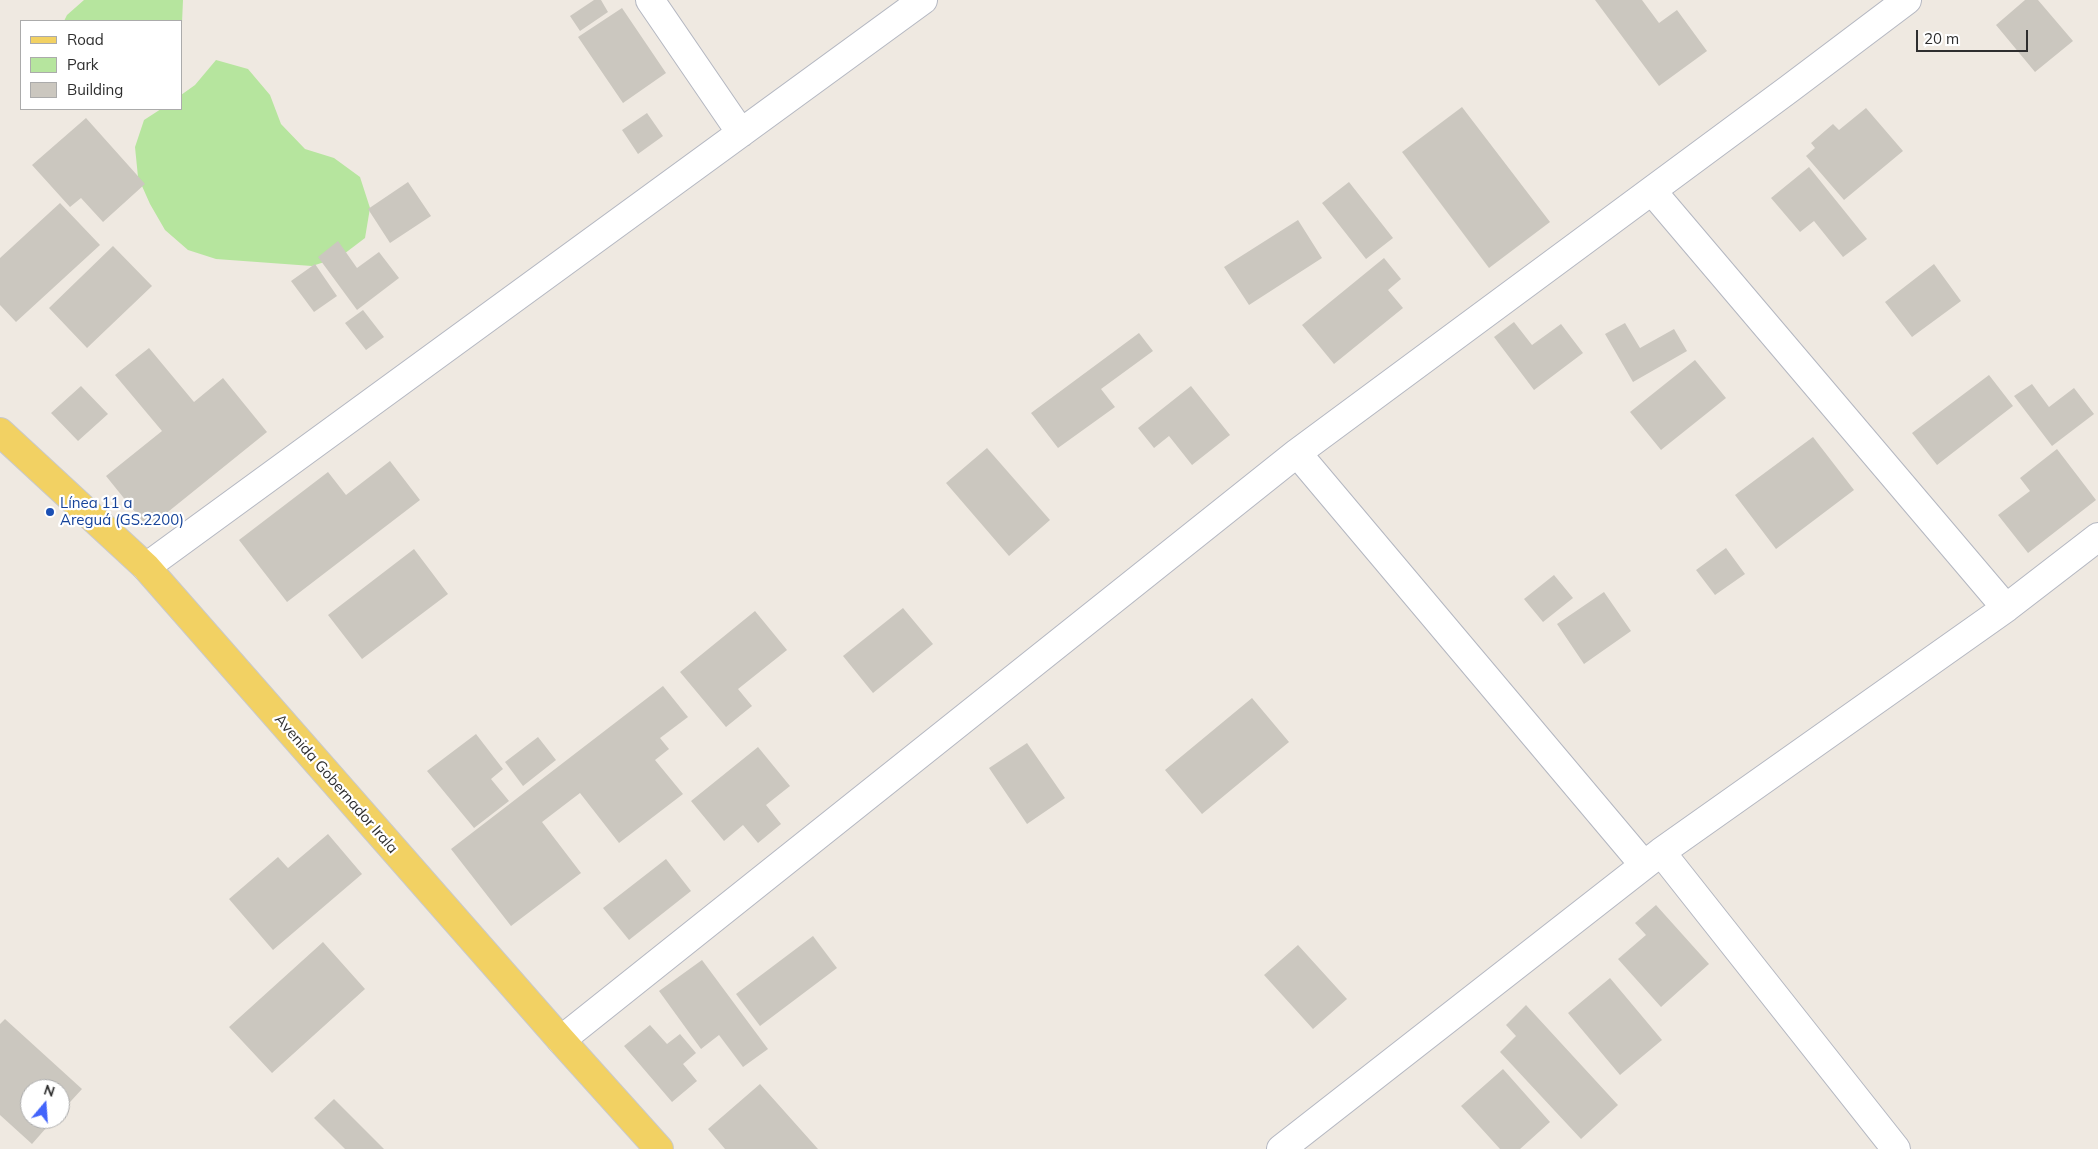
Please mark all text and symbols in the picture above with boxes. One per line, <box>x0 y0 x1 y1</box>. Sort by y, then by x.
legend <box>20 20 182 110</box>
scale bar <box>1918 20 2030 52</box>
text: 20 m <box>1924 29 1959 48</box>
text: Road <box>67 30 104 49</box>
text: Park <box>67 55 99 74</box>
text: Building <box>67 80 123 99</box>
place label: Línea 11 a Areguá (GS.2200) <box>60 494 184 529</box>
marker: Línea 11 a Areguá (GS.2200) <box>44 506 56 518</box>
street label: Avenida Gobernador Irala <box>271 711 401 857</box>
north arrow <box>20 1079 70 1129</box>
text: N <box>42 1080 57 1101</box>

